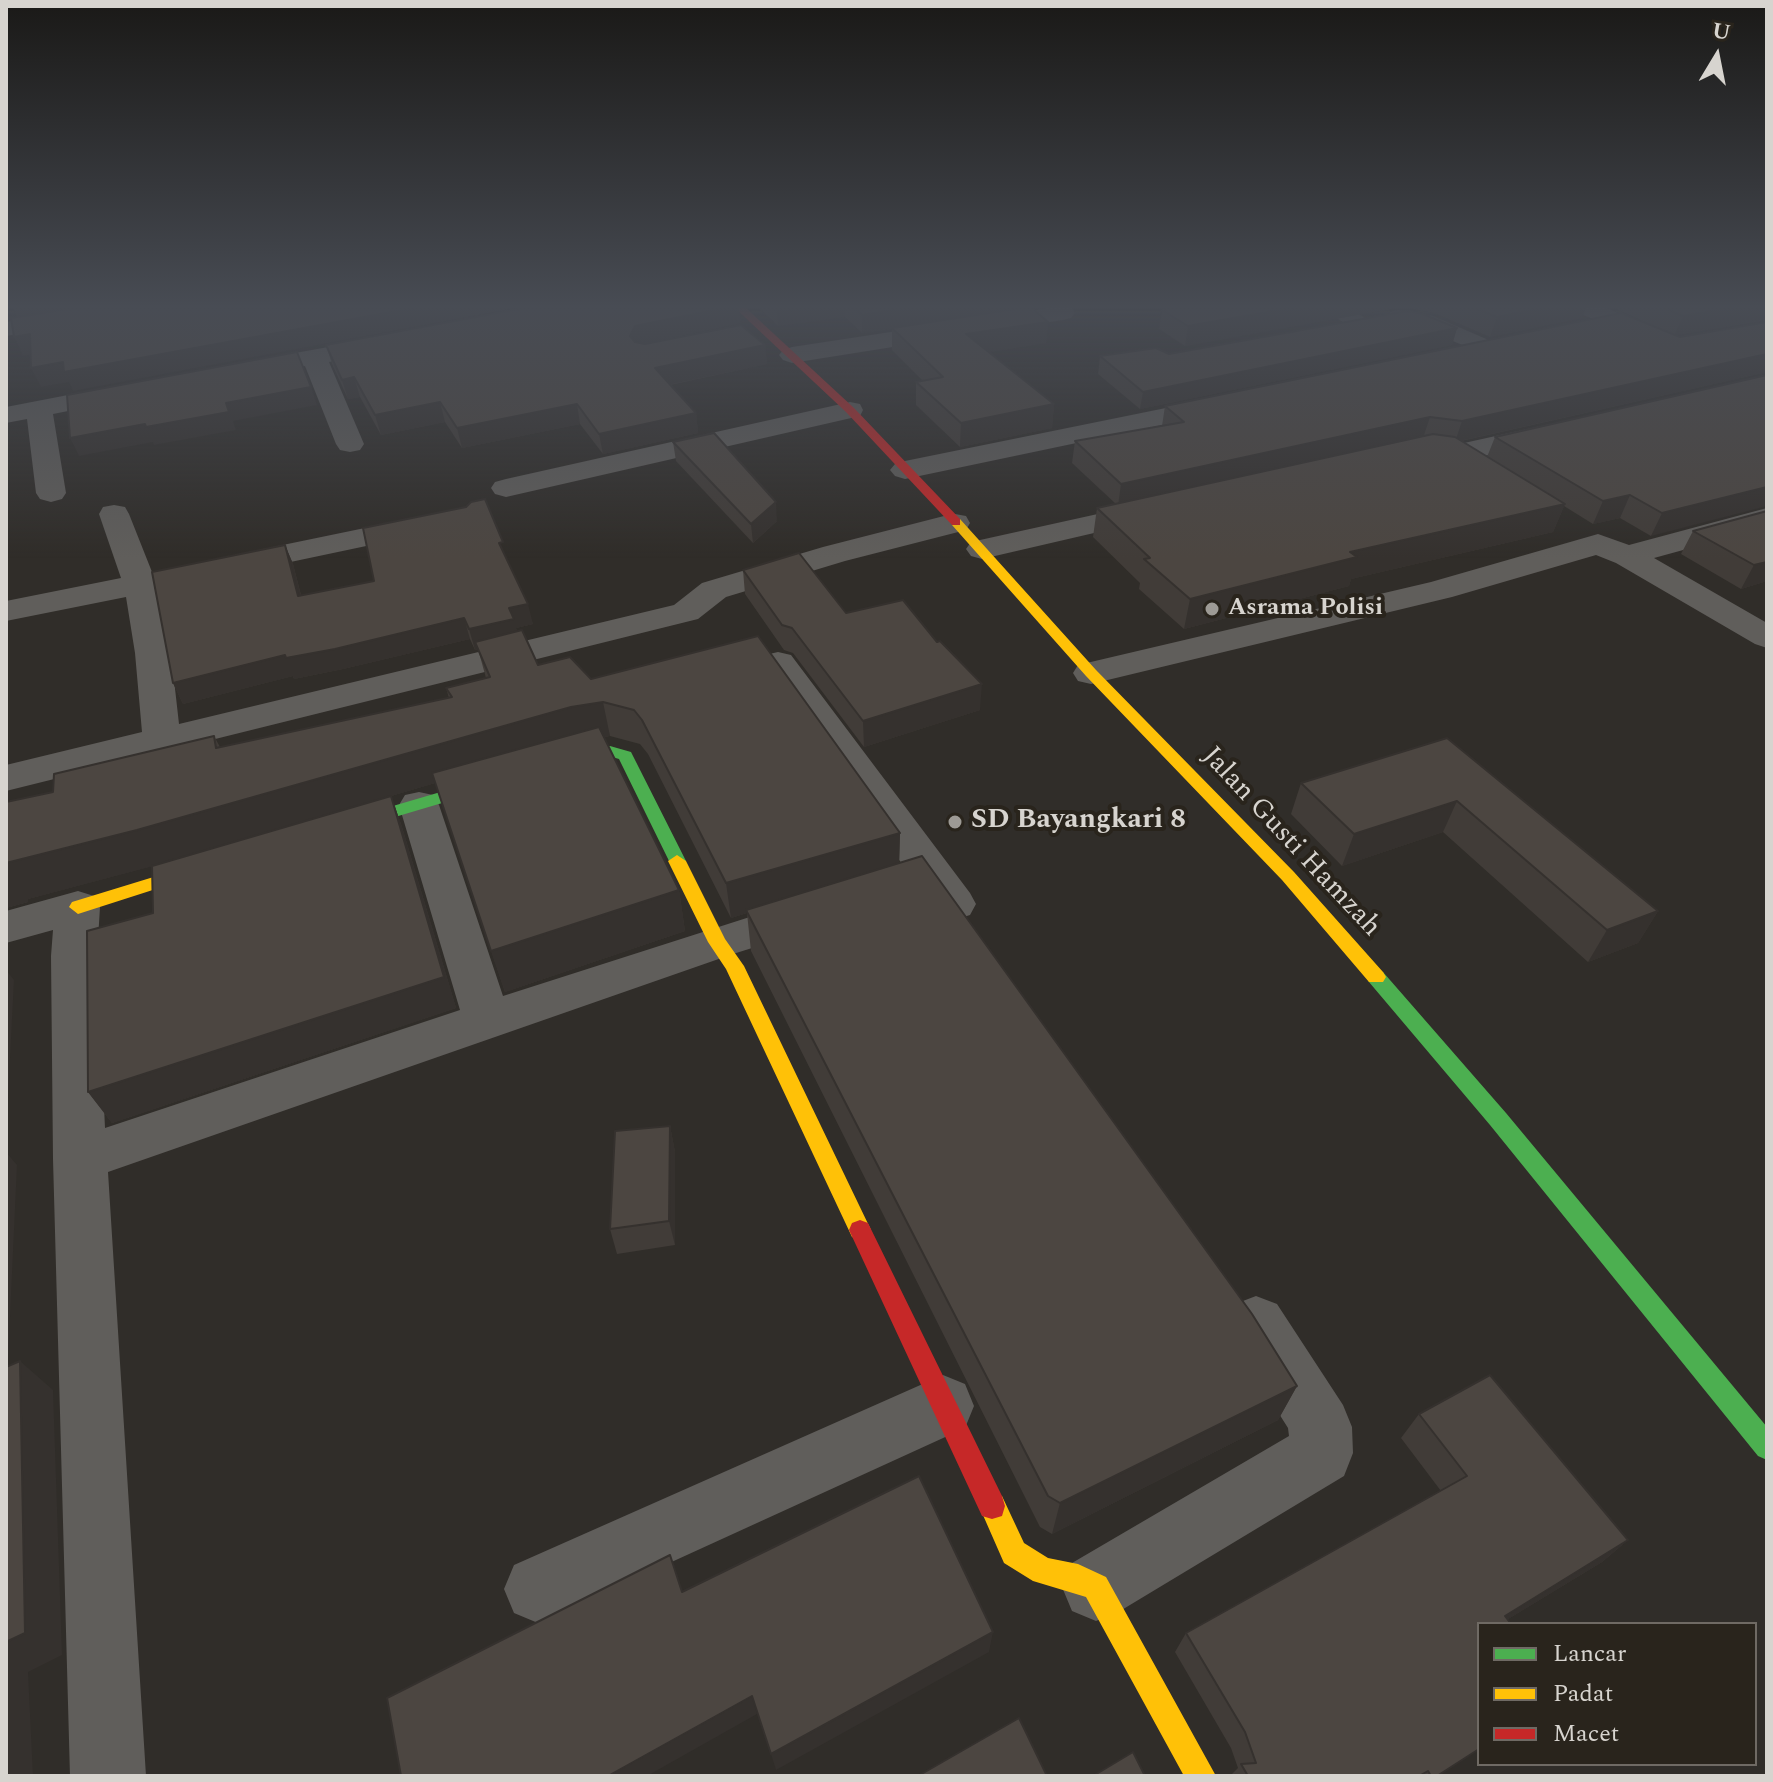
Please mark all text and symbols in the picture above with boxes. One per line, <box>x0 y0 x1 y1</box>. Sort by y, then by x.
text: U <box>1709 14 1733 50</box>
north arrow <box>1677 16 1757 96</box>
place label: Asrama Polisi <box>1228 595 1383 623</box>
marker: Asrama Polisi <box>1203 600 1221 618</box>
street label: Jalan Gusti Hamzah <box>1193 741 1387 945</box>
place label: SD Bayangkari 8 <box>971 805 1186 839</box>
marker: SD Bayangkari 8 <box>946 813 964 831</box>
legend <box>1477 1622 1757 1766</box>
text: Lancar <box>1553 1636 1627 1672</box>
text: Padat <box>1553 1676 1613 1712</box>
text: Macet <box>1553 1716 1619 1752</box>

